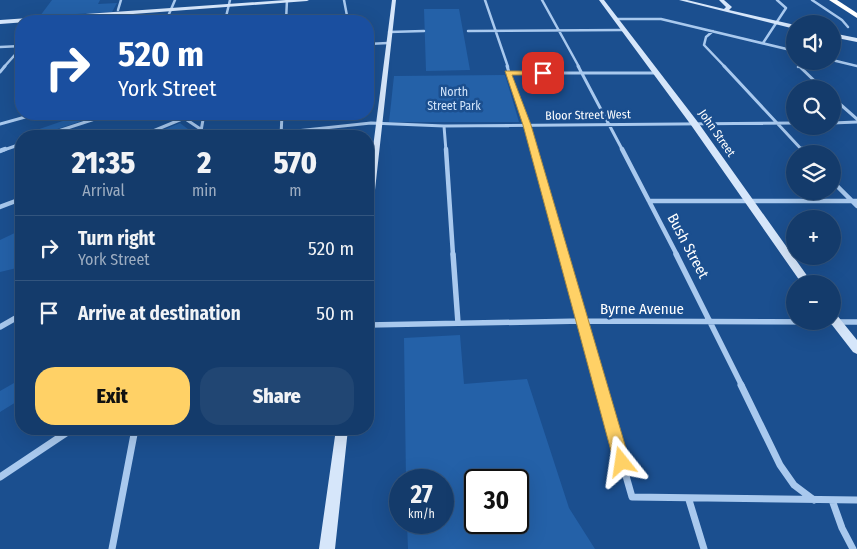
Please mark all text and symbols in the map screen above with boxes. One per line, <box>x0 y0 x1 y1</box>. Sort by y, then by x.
map controls <box>786 15 841 330</box>
button: sound <box>786 15 841 70</box>
text: 520 m <box>118 33 204 75</box>
icon: right <box>35 35 100 100</box>
pin <box>522 52 564 94</box>
icon: arrive <box>529 59 557 87</box>
text: York Street <box>118 75 216 102</box>
button: search <box>786 80 841 135</box>
park label: North Street Park <box>427 85 481 113</box>
street label: Bloor Street West <box>545 107 631 123</box>
street label: John Street <box>696 107 738 159</box>
text: 21:35 <box>72 145 135 181</box>
text: 2 <box>197 145 211 181</box>
text: 570 <box>274 145 317 181</box>
button: layers <box>786 145 841 200</box>
text: Arrival <box>82 181 125 200</box>
text: min <box>192 181 217 200</box>
text: m <box>289 181 302 200</box>
button: + <box>786 210 841 265</box>
street label: Bush Street <box>663 211 713 282</box>
text: Turn right <box>78 227 155 250</box>
icon: right <box>35 234 63 262</box>
text: 520 m <box>308 237 354 260</box>
text: York Street <box>78 250 150 269</box>
button: − <box>786 275 841 330</box>
icon: arrive <box>35 299 63 327</box>
street label: Byrne Avenue <box>600 300 684 318</box>
text: Arrive at destination <box>78 302 241 325</box>
text: 50 m <box>316 302 354 325</box>
button: Exit <box>35 367 190 425</box>
button: Share <box>200 367 354 425</box>
position arrow <box>595 435 647 487</box>
speed limit sign: 30 <box>464 469 529 534</box>
text: 27 <box>410 480 433 510</box>
text: km/h <box>408 507 435 521</box>

